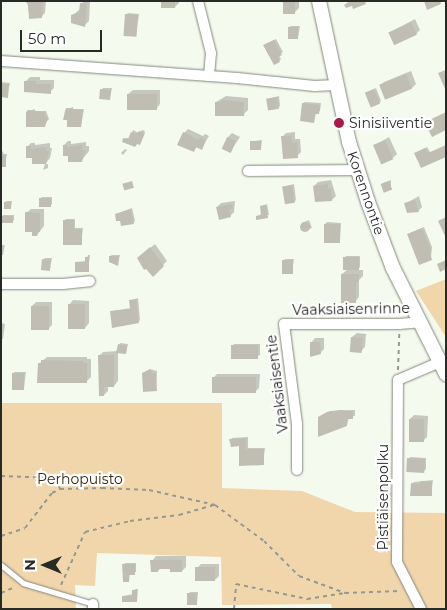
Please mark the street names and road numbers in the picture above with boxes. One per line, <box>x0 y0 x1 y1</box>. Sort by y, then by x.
street label: Korennontie <box>344 149 388 237</box>
street label: Vaaksiaisenrinne <box>292 300 410 318</box>
street label: Vaaksiaisentie <box>263 334 291 434</box>
street label: Pistiäisenpolku <box>375 444 391 550</box>

